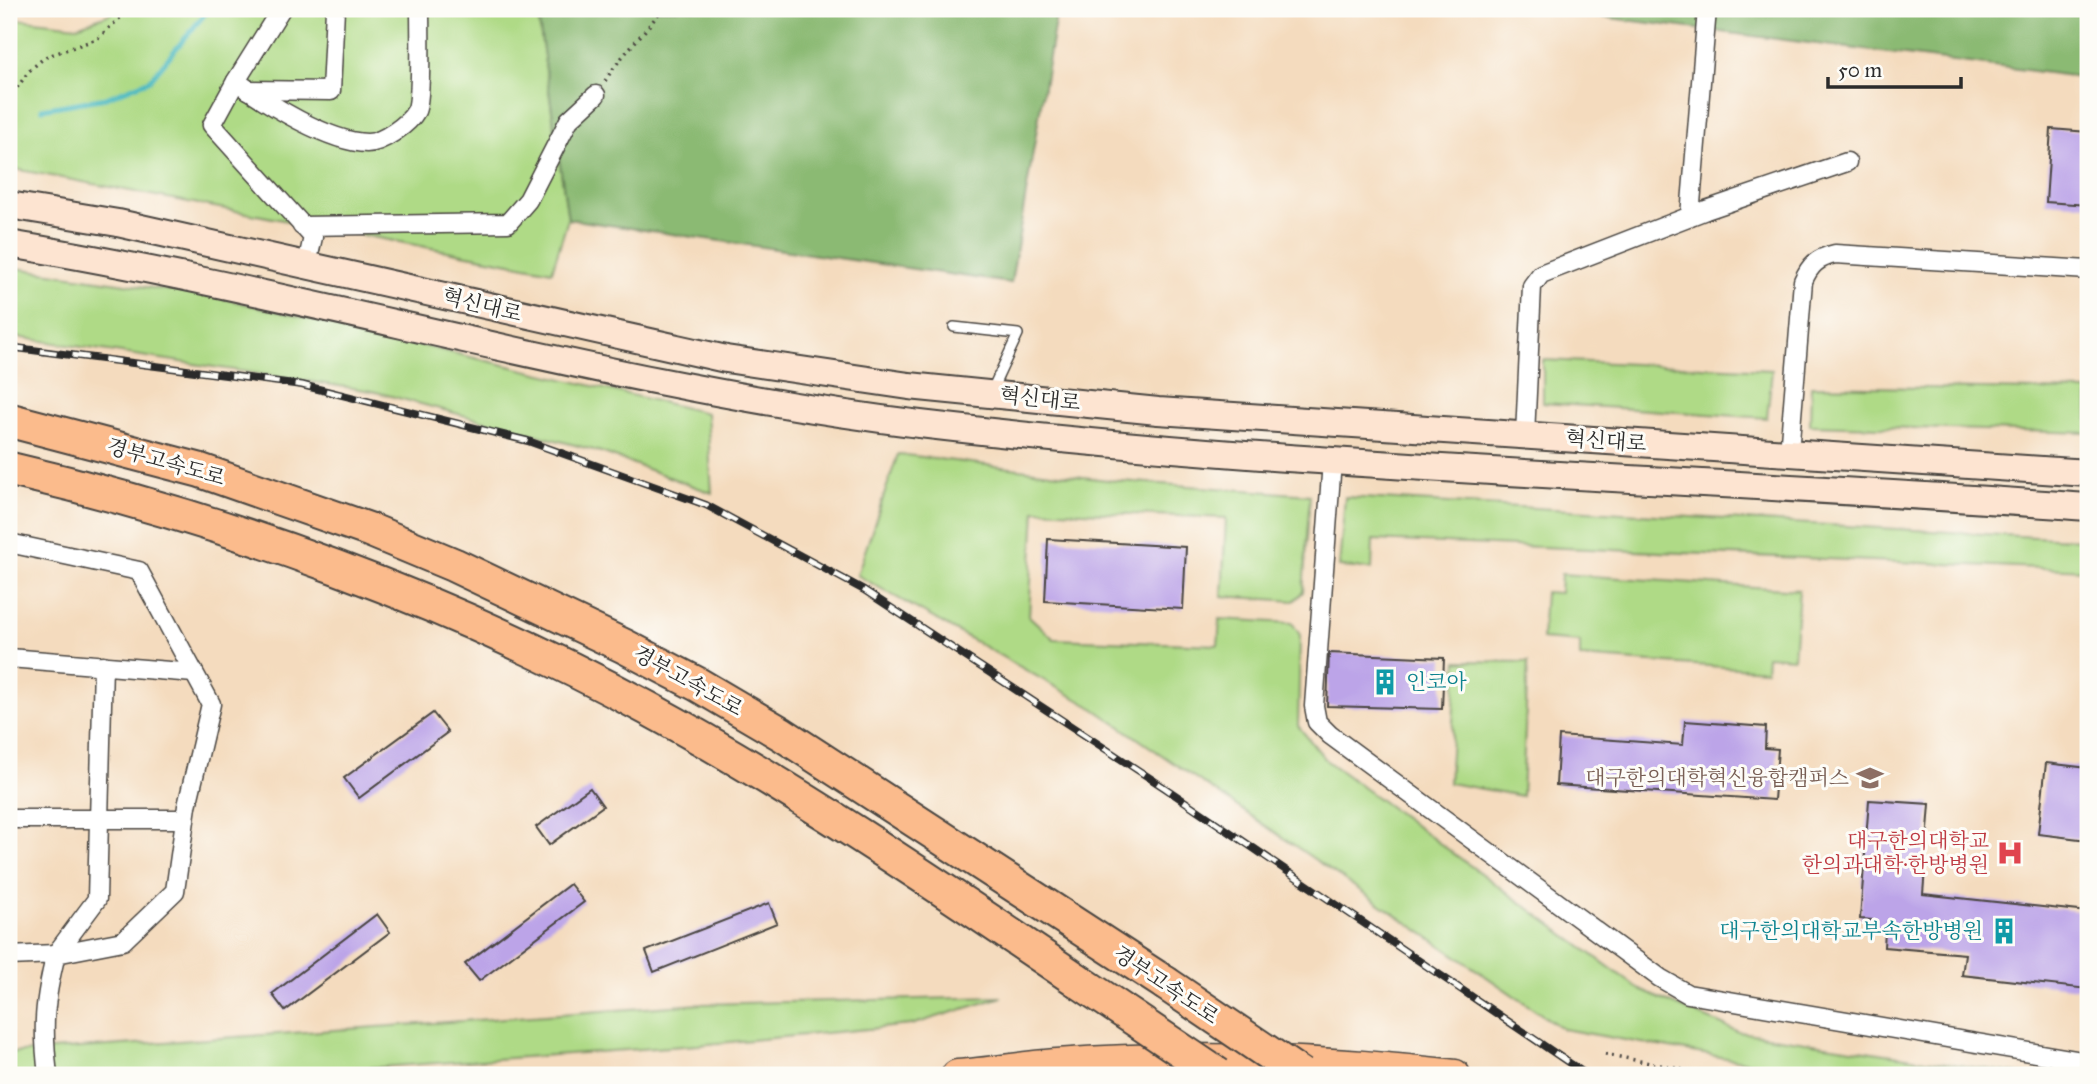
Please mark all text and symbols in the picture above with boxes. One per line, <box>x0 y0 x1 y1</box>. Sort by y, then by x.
scale bar <box>1828 46 1960 90</box>
text: 50 m <box>1838 57 1883 83</box>
street label: 혁신대로 <box>439 283 525 327</box>
street label: 혁신대로 <box>998 382 1082 416</box>
street label: 혁신대로 <box>1565 425 1647 457</box>
street label: 경부고속도로 <box>104 433 228 491</box>
street label: 경부고속도로 <box>628 640 748 722</box>
building icon: 인코아 <box>1370 667 1400 697</box>
place label: 인코아 <box>1406 669 1468 695</box>
school or university icon: 대구한의대학혁신융합캠퍼스 <box>1855 763 1885 793</box>
place label: 대구한의대학혁신융합캠퍼스 <box>1585 765 1849 791</box>
place label: 대구한의대학교 한의과대학·한방병원 <box>1802 828 1989 878</box>
hospital icon: 대구한의대학교 한의과대학·한방병원 <box>1995 838 2025 868</box>
building icon: 대구한의대학교부속한방병원 <box>1989 916 2019 946</box>
place label: 대구한의대학교부속한방병원 <box>1719 918 1983 944</box>
street label: 경부고속도로 <box>1108 940 1224 1030</box>

